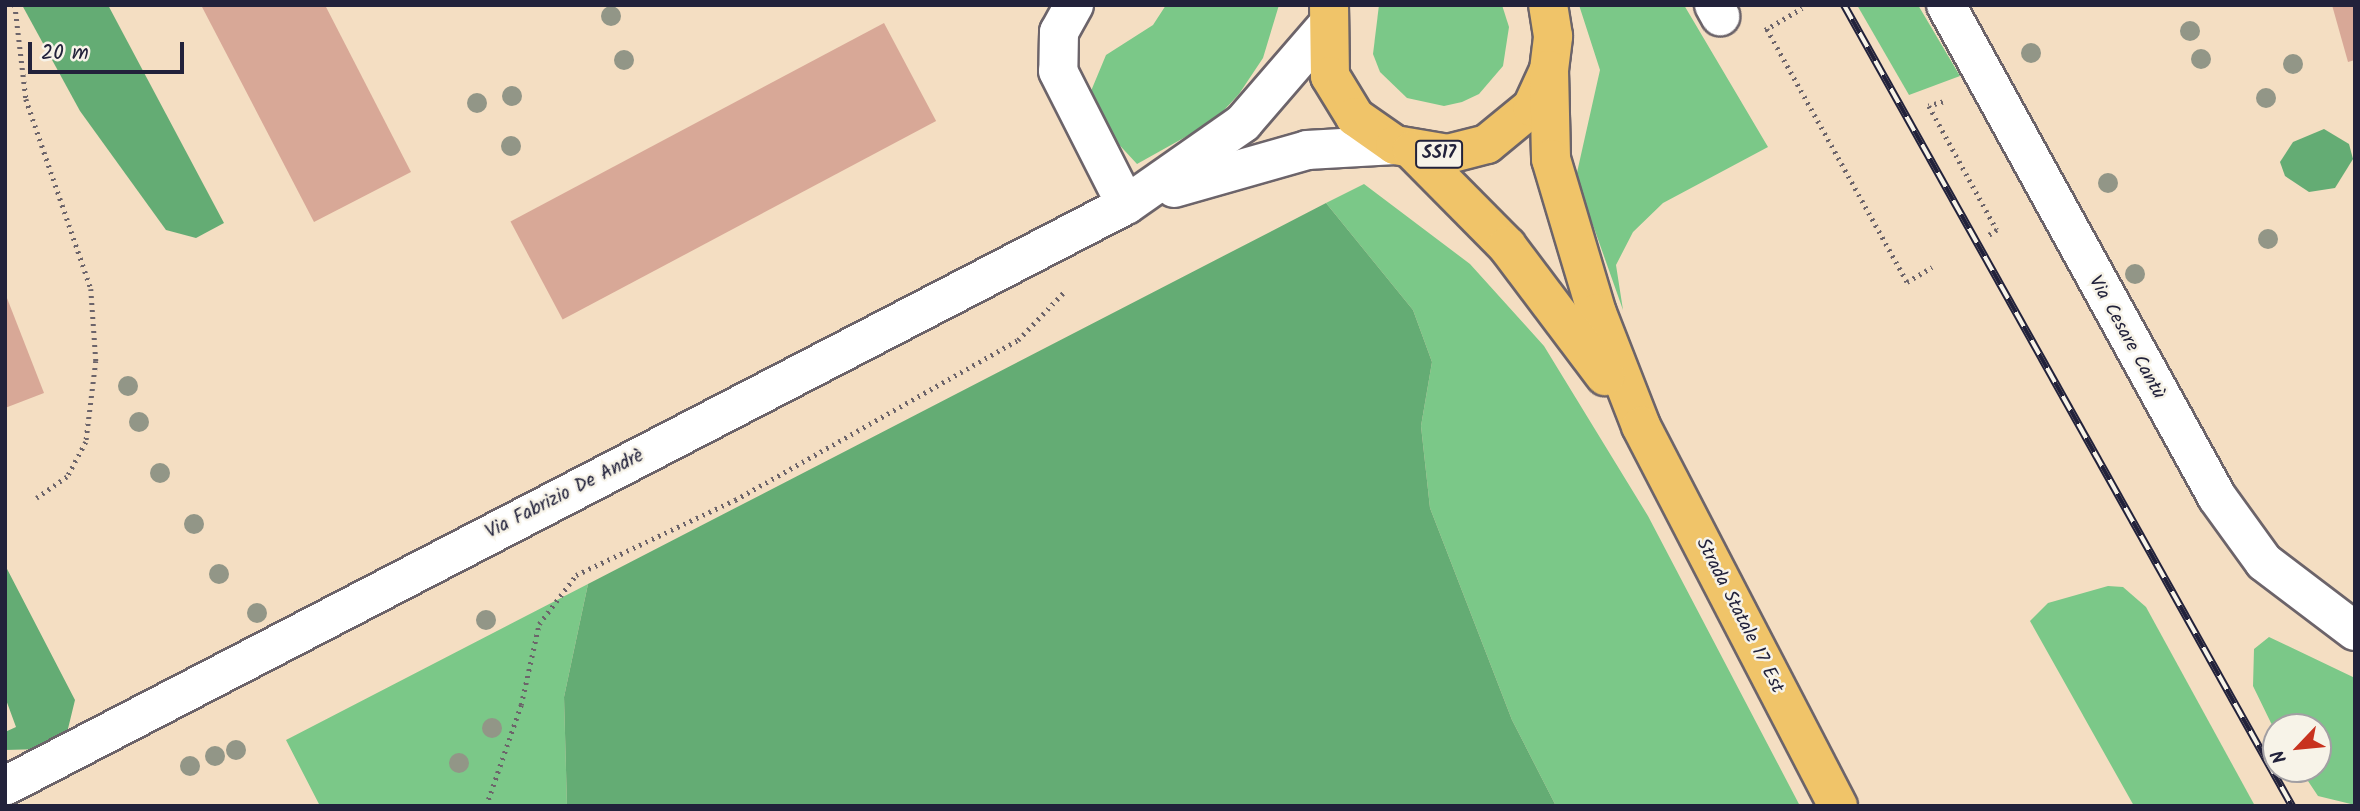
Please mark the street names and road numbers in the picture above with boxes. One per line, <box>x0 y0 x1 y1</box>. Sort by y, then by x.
road number: SS17 <box>1414 140 1464 168</box>
street label: Via Cesare Cantù <box>2083 272 2169 404</box>
street label: Via Fabrizio De Andrè <box>482 445 648 545</box>
street label: Strada Statale 17 Est <box>1690 535 1788 697</box>

